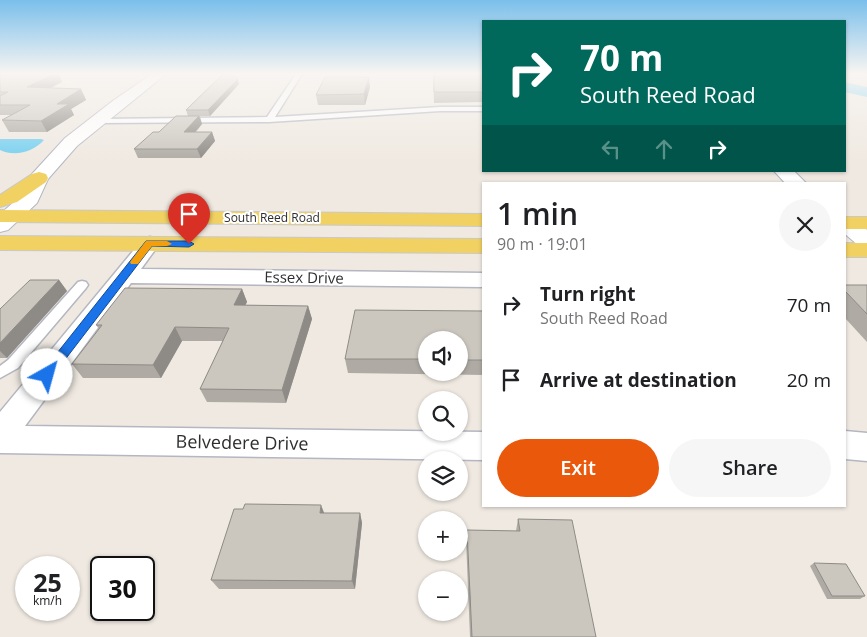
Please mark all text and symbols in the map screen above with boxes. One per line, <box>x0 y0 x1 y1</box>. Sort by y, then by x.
text: 70 m <box>580 34 663 81</box>
icon: right <box>497 40 562 105</box>
text: South Reed Road <box>580 79 756 109</box>
icon: left <box>597 135 625 163</box>
icon: ahead <box>650 135 678 163</box>
icon: right <box>703 135 731 163</box>
pin <box>168 193 210 244</box>
text: 1 min <box>497 193 578 234</box>
button: close <box>779 199 831 251</box>
icon: arrive <box>175 200 203 228</box>
street label: South Reed Road <box>224 209 320 226</box>
text: 90 m · 19:01 <box>497 233 588 255</box>
street label: Essex Drive <box>264 266 344 288</box>
text: Turn right <box>540 281 635 307</box>
icon: right <box>497 291 525 319</box>
text: 70 m <box>787 292 831 318</box>
text: South Reed Road <box>540 307 668 329</box>
map controls <box>418 331 468 621</box>
button: sound <box>418 331 468 381</box>
position arrow <box>20 348 72 400</box>
icon: arrive <box>497 366 525 394</box>
text: Arrive at destination <box>540 367 737 393</box>
text: 20 m <box>787 367 831 393</box>
button: search <box>418 391 468 441</box>
street label: Belvedere Drive <box>175 429 309 455</box>
button: Exit <box>497 439 659 497</box>
button: Share <box>669 439 831 497</box>
button: layers <box>418 451 468 501</box>
button: + <box>418 511 468 561</box>
speed limit sign: 30 <box>90 556 155 621</box>
text: 25 <box>33 565 62 599</box>
button: − <box>418 571 468 621</box>
text: km/h <box>33 592 62 609</box>

